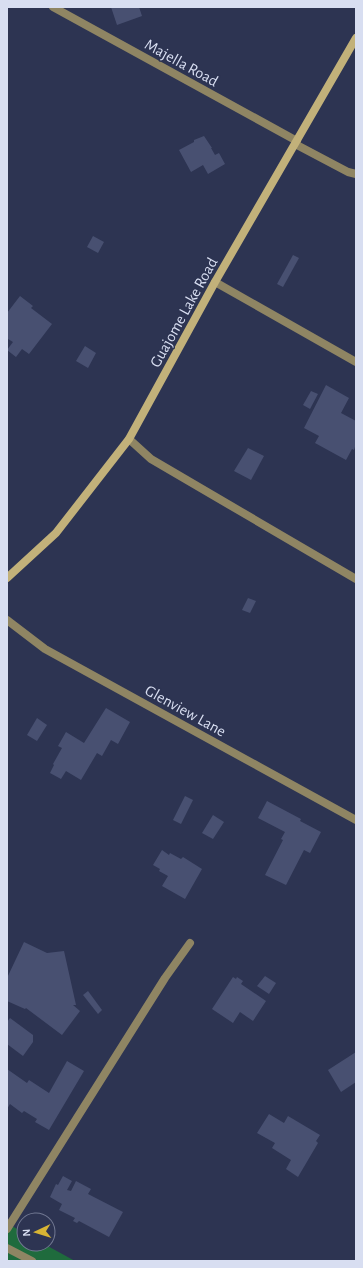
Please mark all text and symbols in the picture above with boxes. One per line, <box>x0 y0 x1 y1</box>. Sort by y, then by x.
street label: Majella Road <box>142 36 221 90</box>
street label: Guajome Lake Road <box>147 255 221 370</box>
street label: Glenview Lane <box>142 682 229 740</box>
north arrow <box>16 1212 56 1252</box>
text: N <box>21 1228 32 1237</box>

